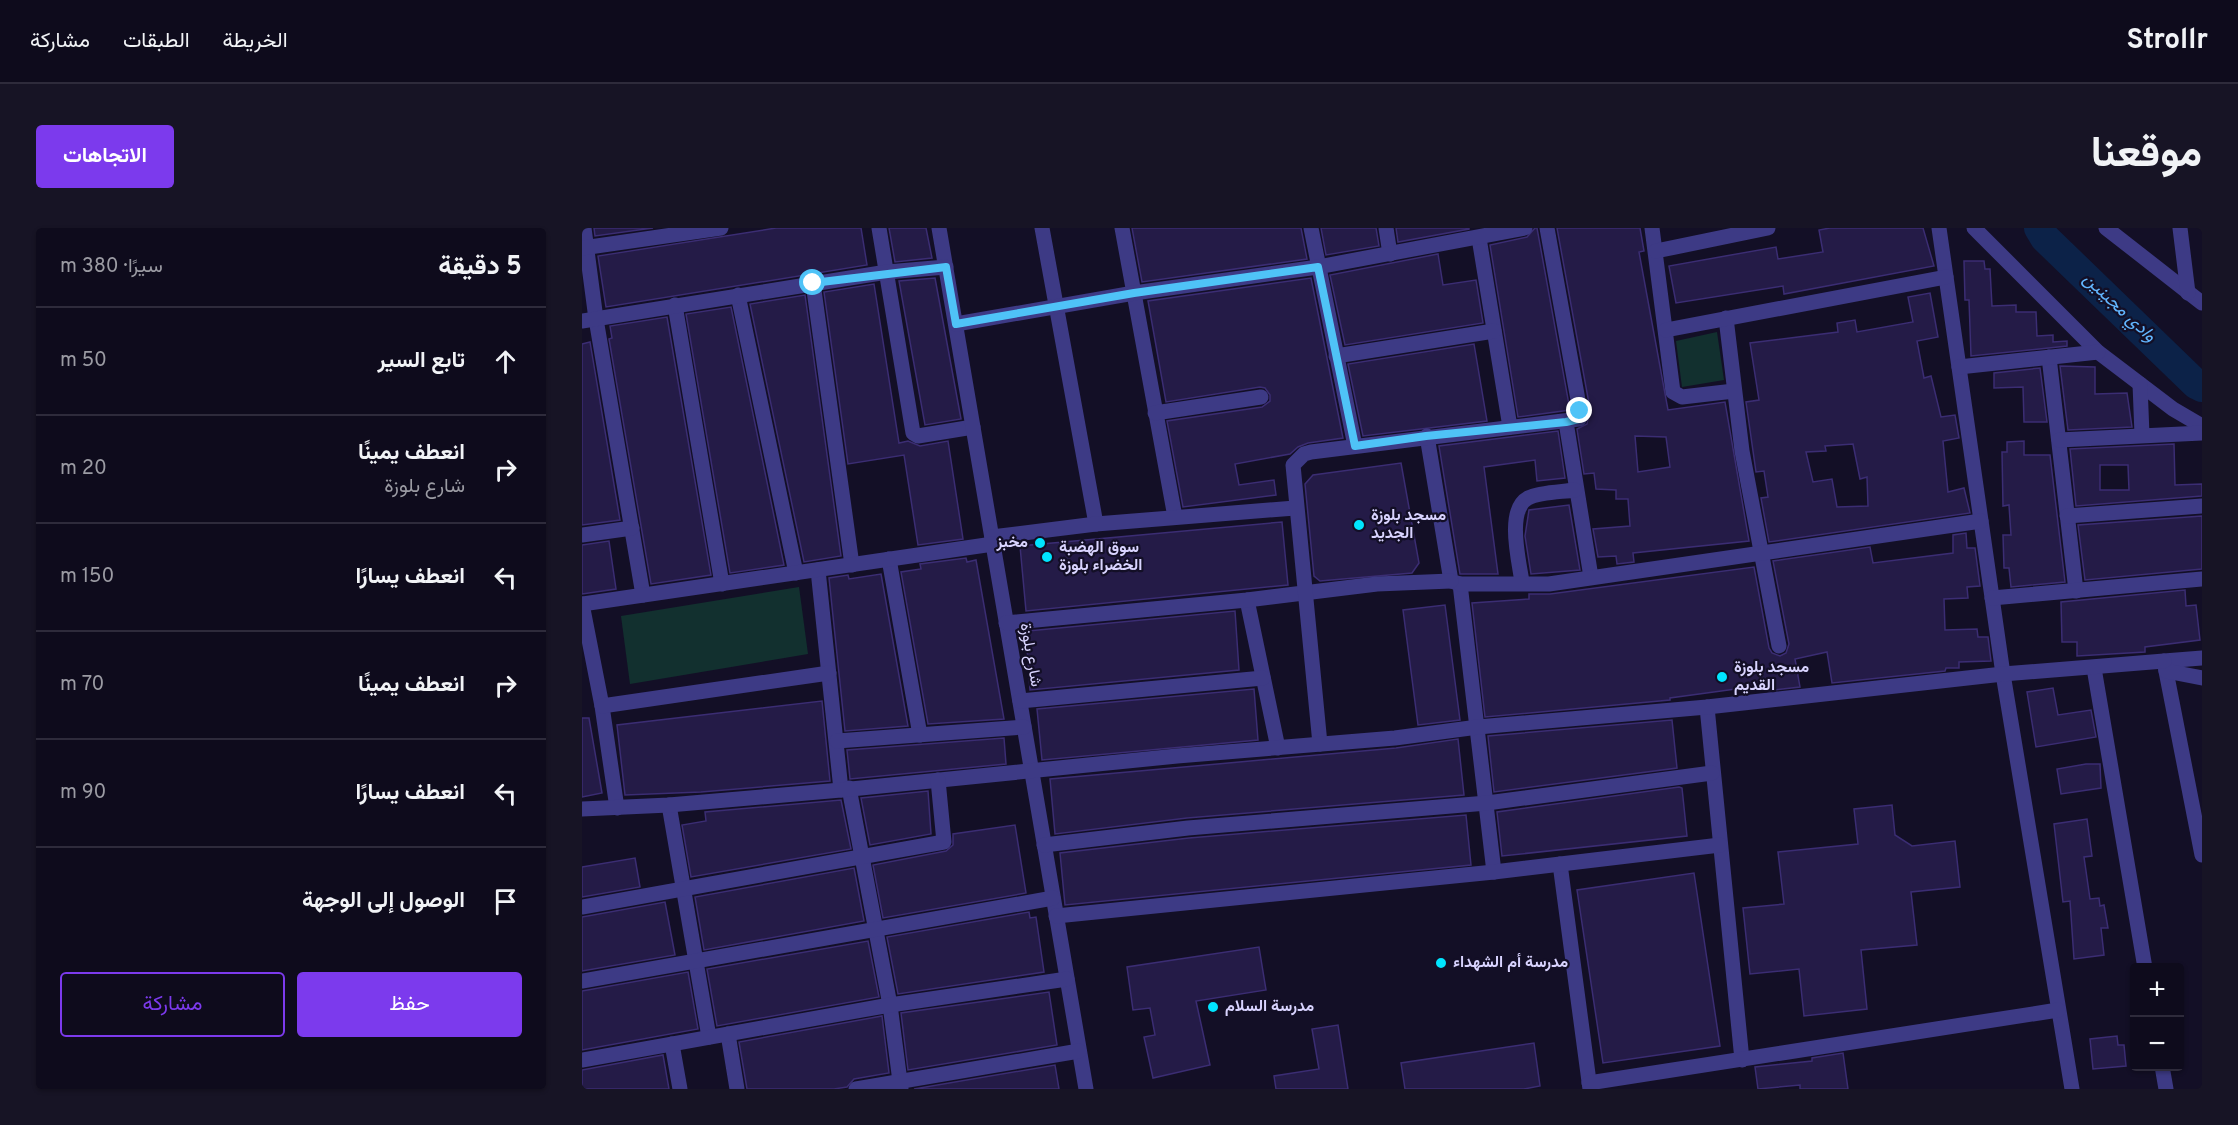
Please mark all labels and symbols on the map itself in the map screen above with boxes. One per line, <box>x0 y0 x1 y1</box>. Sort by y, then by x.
water label: وادي مجينين <box>2076 268 2161 349</box>
route start <box>799 269 825 295</box>
route end <box>1566 397 1592 423</box>
place label: مسجد بلوزة الجديد <box>1371 506 1447 544</box>
marker: مسجد بلوزة الجديد <box>1352 518 1366 532</box>
place label: مخبز <box>996 533 1028 553</box>
marker: مخبز <box>1033 536 1047 550</box>
place label: سوق الهضبة الخضراء بلوزة <box>1059 538 1142 576</box>
marker: سوق الهضبة الخضراء بلوزة <box>1040 550 1054 564</box>
street label: شارع بلوزة <box>1015 621 1045 689</box>
place label: مسجد بلوزة القديم <box>1734 658 1810 696</box>
marker: مسجد بلوزة القديم <box>1715 670 1729 684</box>
place label: مدرسة أم الشهداء <box>1453 953 1569 973</box>
marker: مدرسة أم الشهداء <box>1434 956 1448 970</box>
place label: مدرسة السلام <box>1225 997 1315 1017</box>
marker: مدرسة السلام <box>1206 1000 1220 1014</box>

